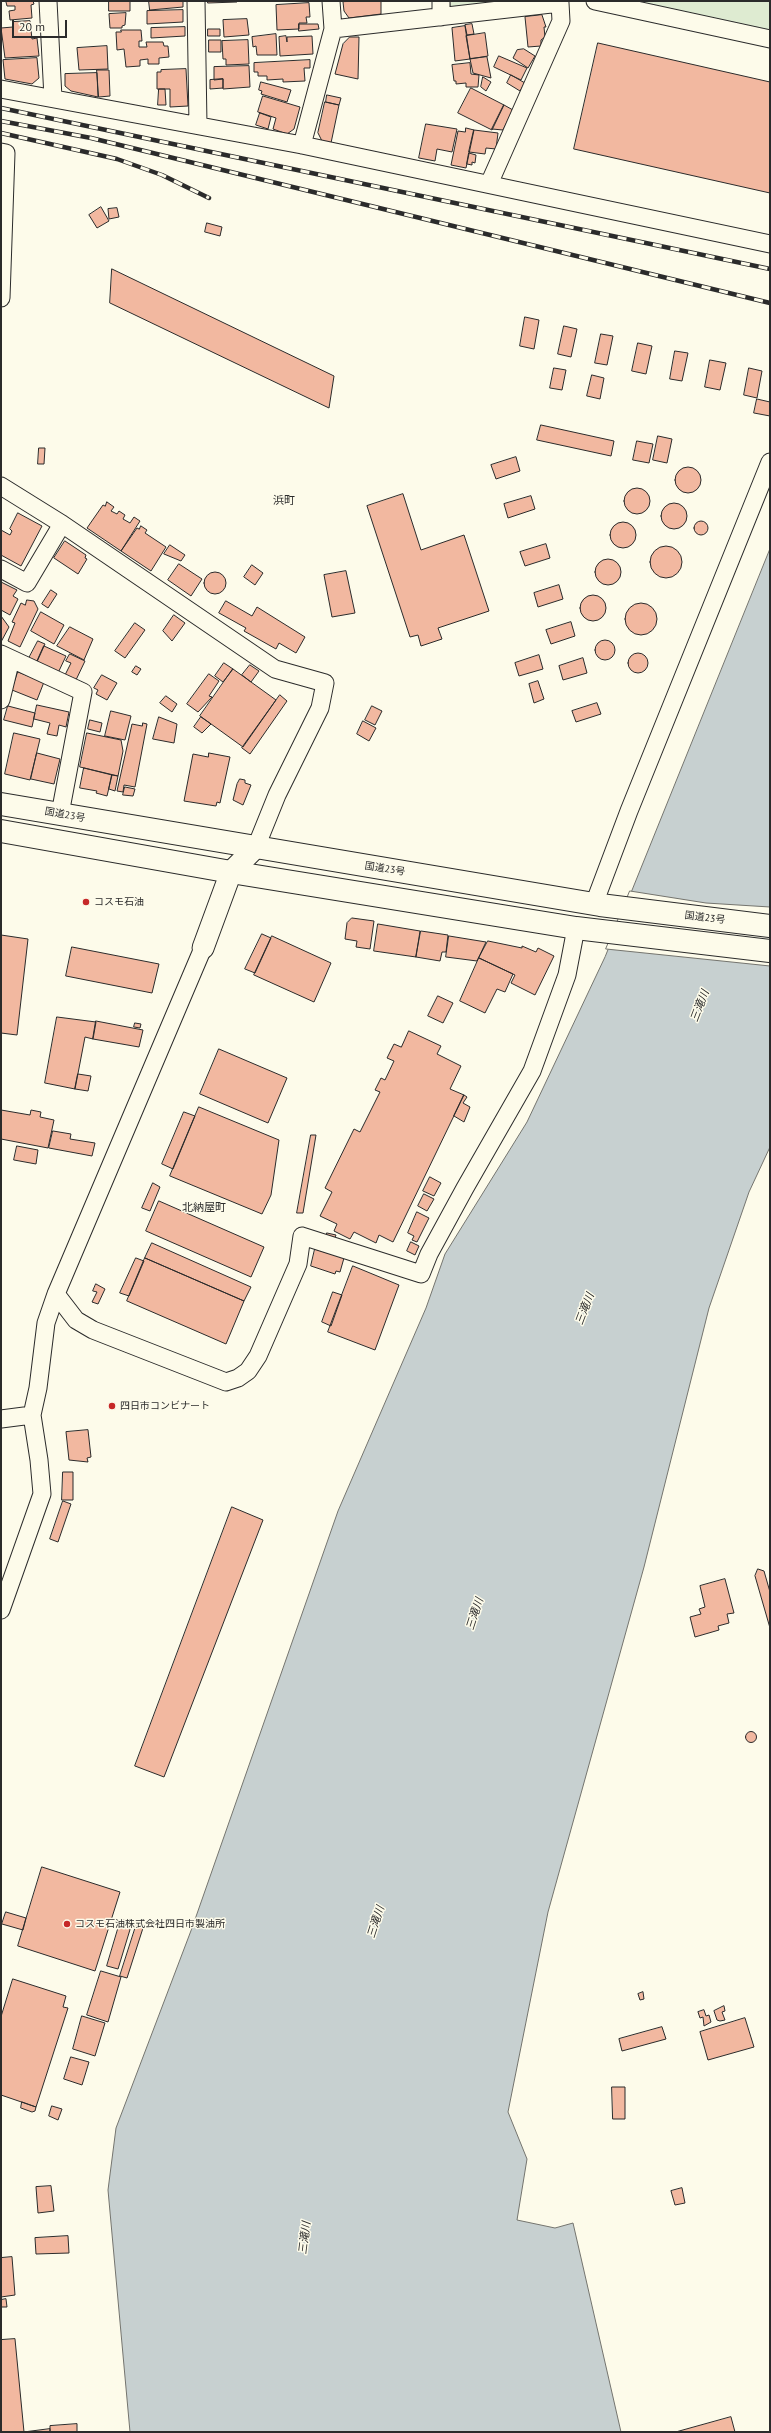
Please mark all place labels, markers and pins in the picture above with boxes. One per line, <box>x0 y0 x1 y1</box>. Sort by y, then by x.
place label: コスモ石油 <box>94 896 144 908</box>
marker: コスモ石油 <box>81 897 91 907</box>
place label: 四日市コンビナート <box>120 1400 210 1412</box>
marker: 四日市コンビナート <box>107 1401 117 1411</box>
place label: コスモ石油株式会社四日市製油所 <box>75 1918 225 1930</box>
marker: コスモ石油株式会社四日市製油所 <box>62 1919 72 1929</box>

